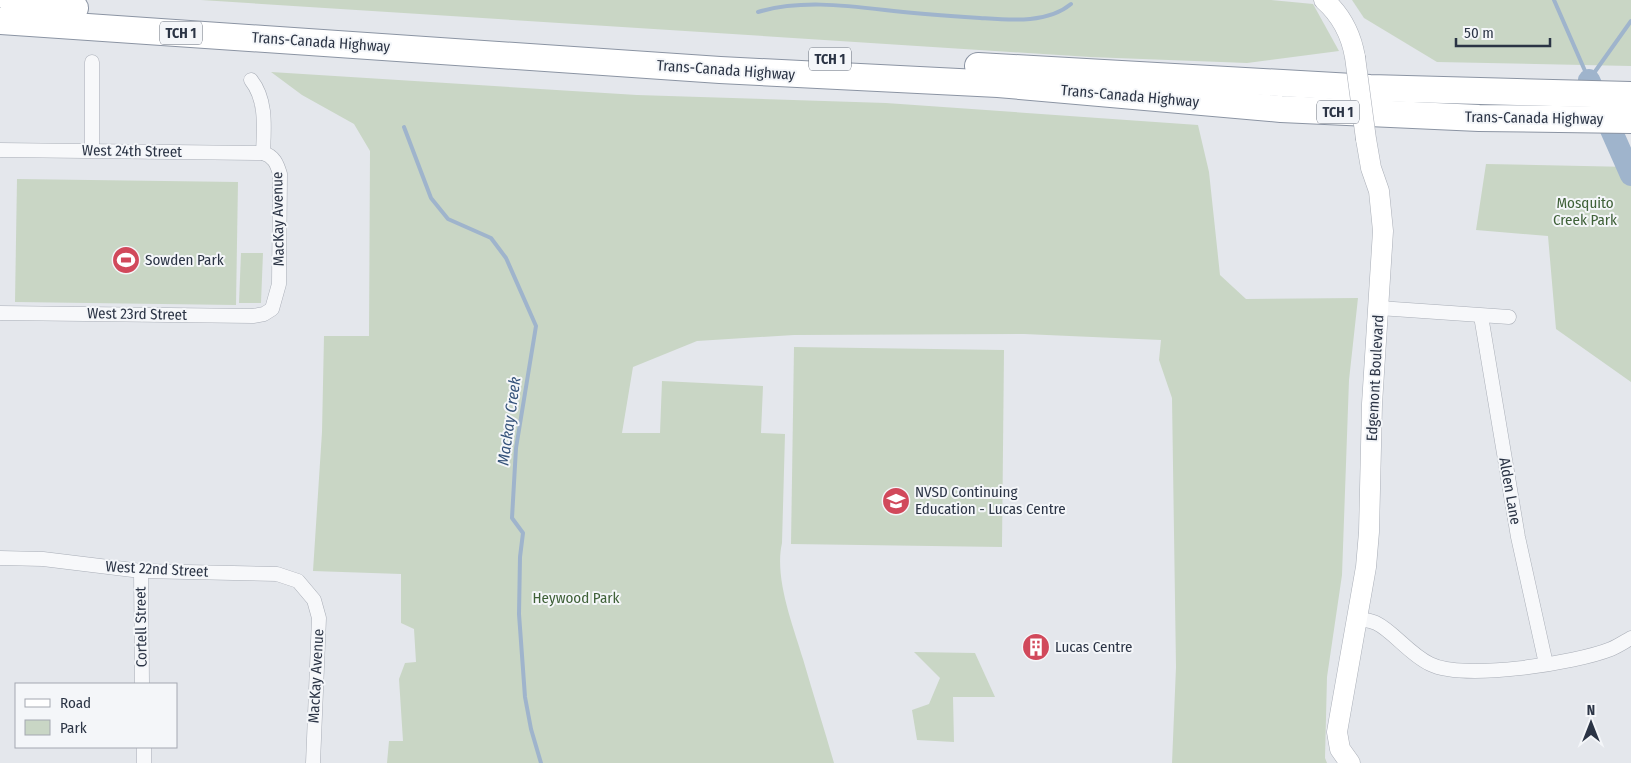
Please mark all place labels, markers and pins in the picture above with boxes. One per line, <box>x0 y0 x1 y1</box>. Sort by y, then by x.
sports icon: Sowden Park <box>111 245 141 275</box>
place label: Sowden Park <box>145 251 224 269</box>
place label: NVSD Continuing Education - Lucas Centre <box>915 483 1066 518</box>
school or university icon: NVSD Continuing Education - Lucas Centre <box>881 486 911 516</box>
building icon: Lucas Centre <box>1021 632 1051 662</box>
place label: Lucas Centre <box>1055 638 1132 656</box>

